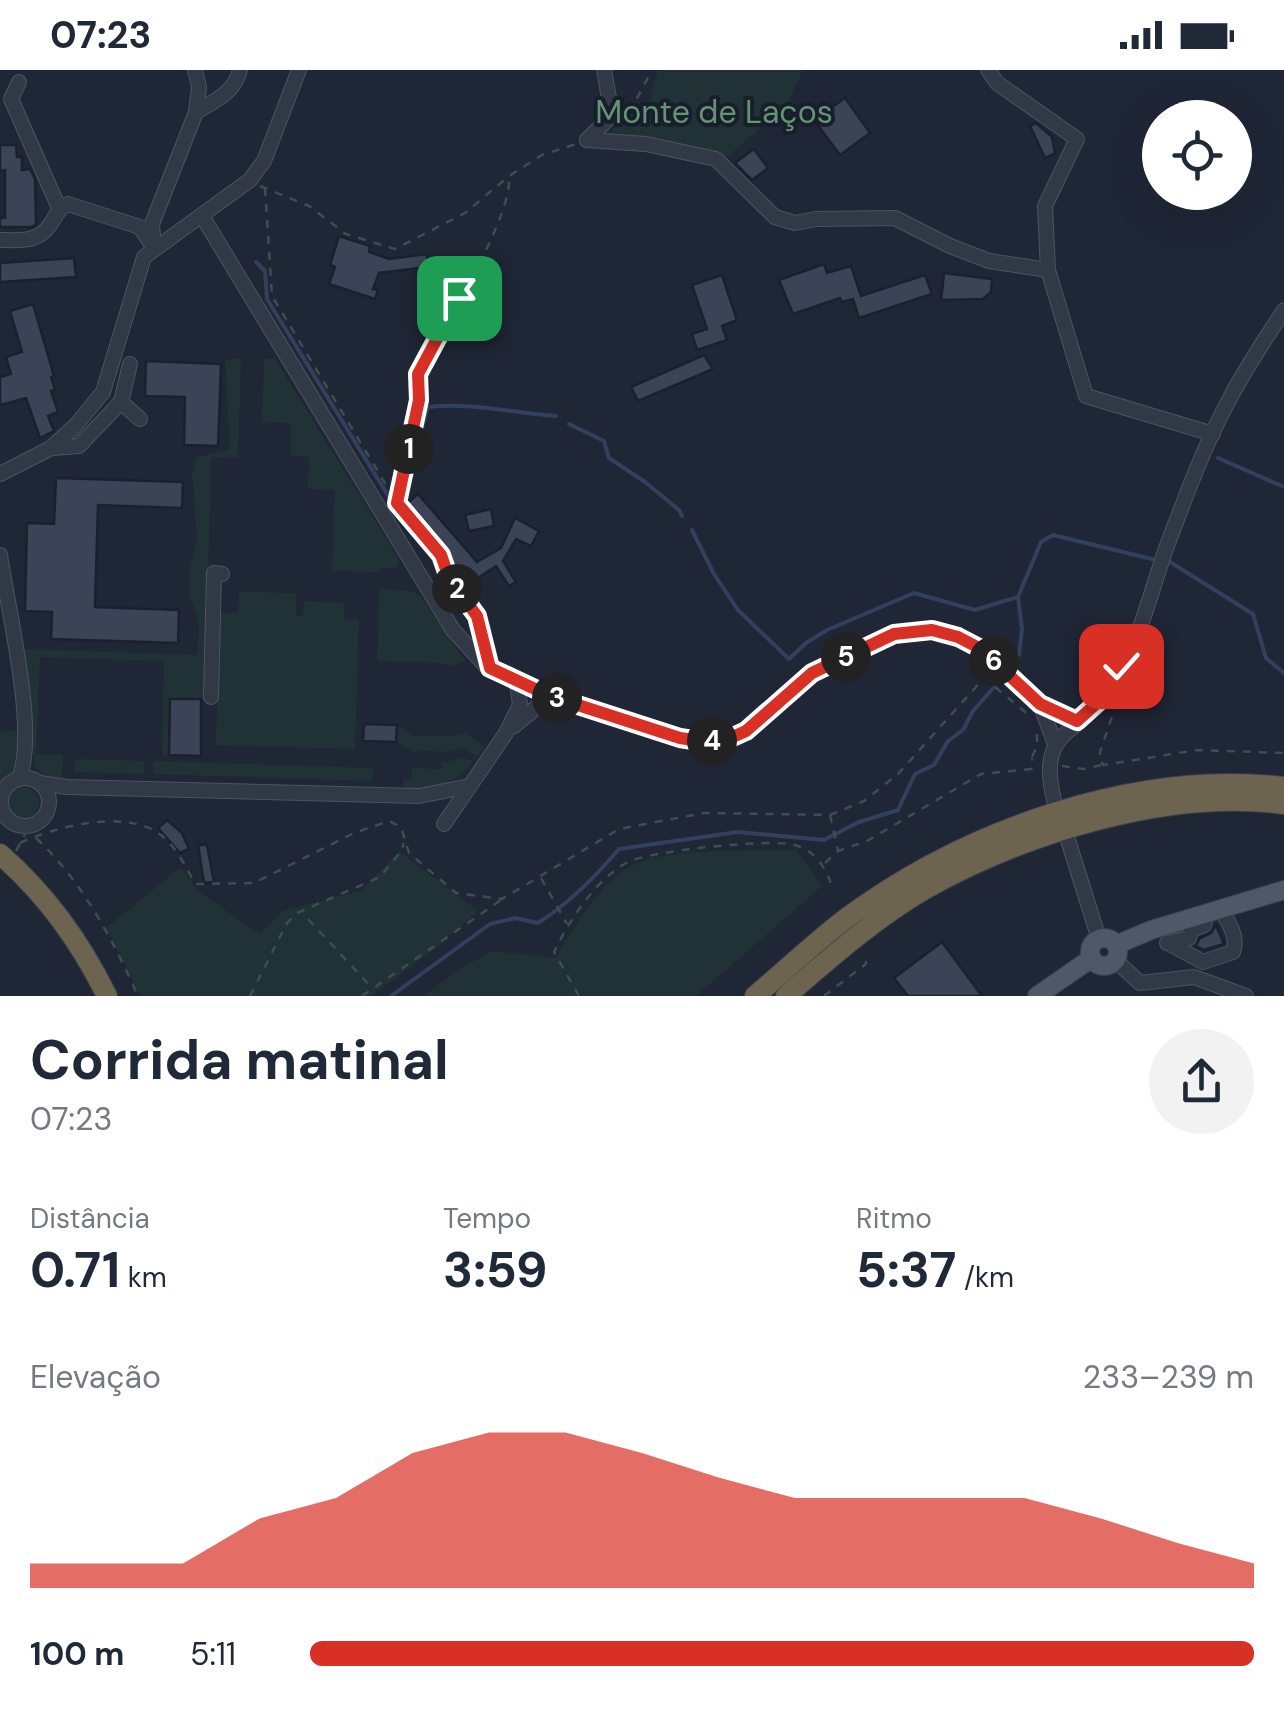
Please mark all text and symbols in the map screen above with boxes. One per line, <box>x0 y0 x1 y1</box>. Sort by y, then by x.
text: 07:23 <box>50 10 151 60</box>
park label: Monte de Laços <box>595 91 833 133</box>
map controls <box>1142 100 1252 210</box>
button: locate <box>1142 100 1252 210</box>
pin <box>417 256 502 341</box>
icon: arrive <box>432 271 487 326</box>
pin: 1 <box>384 424 434 474</box>
text: 1 <box>404 430 414 467</box>
pin: 2 <box>432 564 482 614</box>
text: 2 <box>449 570 465 607</box>
pin <box>1079 624 1164 709</box>
pin: 5 <box>821 632 871 682</box>
pin: 6 <box>969 636 1019 686</box>
text: 5 <box>837 638 855 675</box>
icon: check <box>1094 639 1149 694</box>
text: 6 <box>985 642 1003 679</box>
pin: 3 <box>532 673 582 723</box>
text: 3 <box>549 679 565 716</box>
pin: 4 <box>687 716 737 766</box>
text: 4 <box>703 722 721 759</box>
text: Corrida matinal <box>30 1024 449 1096</box>
button: share <box>1149 1029 1254 1134</box>
text: 07:23 <box>30 1098 112 1140</box>
text: Distância <box>30 1200 150 1237</box>
text: Tempo <box>443 1200 531 1237</box>
text: Ritmo <box>856 1200 932 1237</box>
text: 0.71 <box>30 1237 120 1303</box>
text: 3:59 <box>443 1237 548 1303</box>
text: 5:37 <box>856 1237 956 1303</box>
text: km <box>120 1259 167 1296</box>
text: /km <box>956 1259 1014 1296</box>
text: Elevação <box>30 1356 161 1398</box>
text: 233–239 m <box>1083 1356 1254 1398</box>
text: 100 m <box>30 1633 124 1675</box>
text: 5:11 <box>190 1633 236 1675</box>

